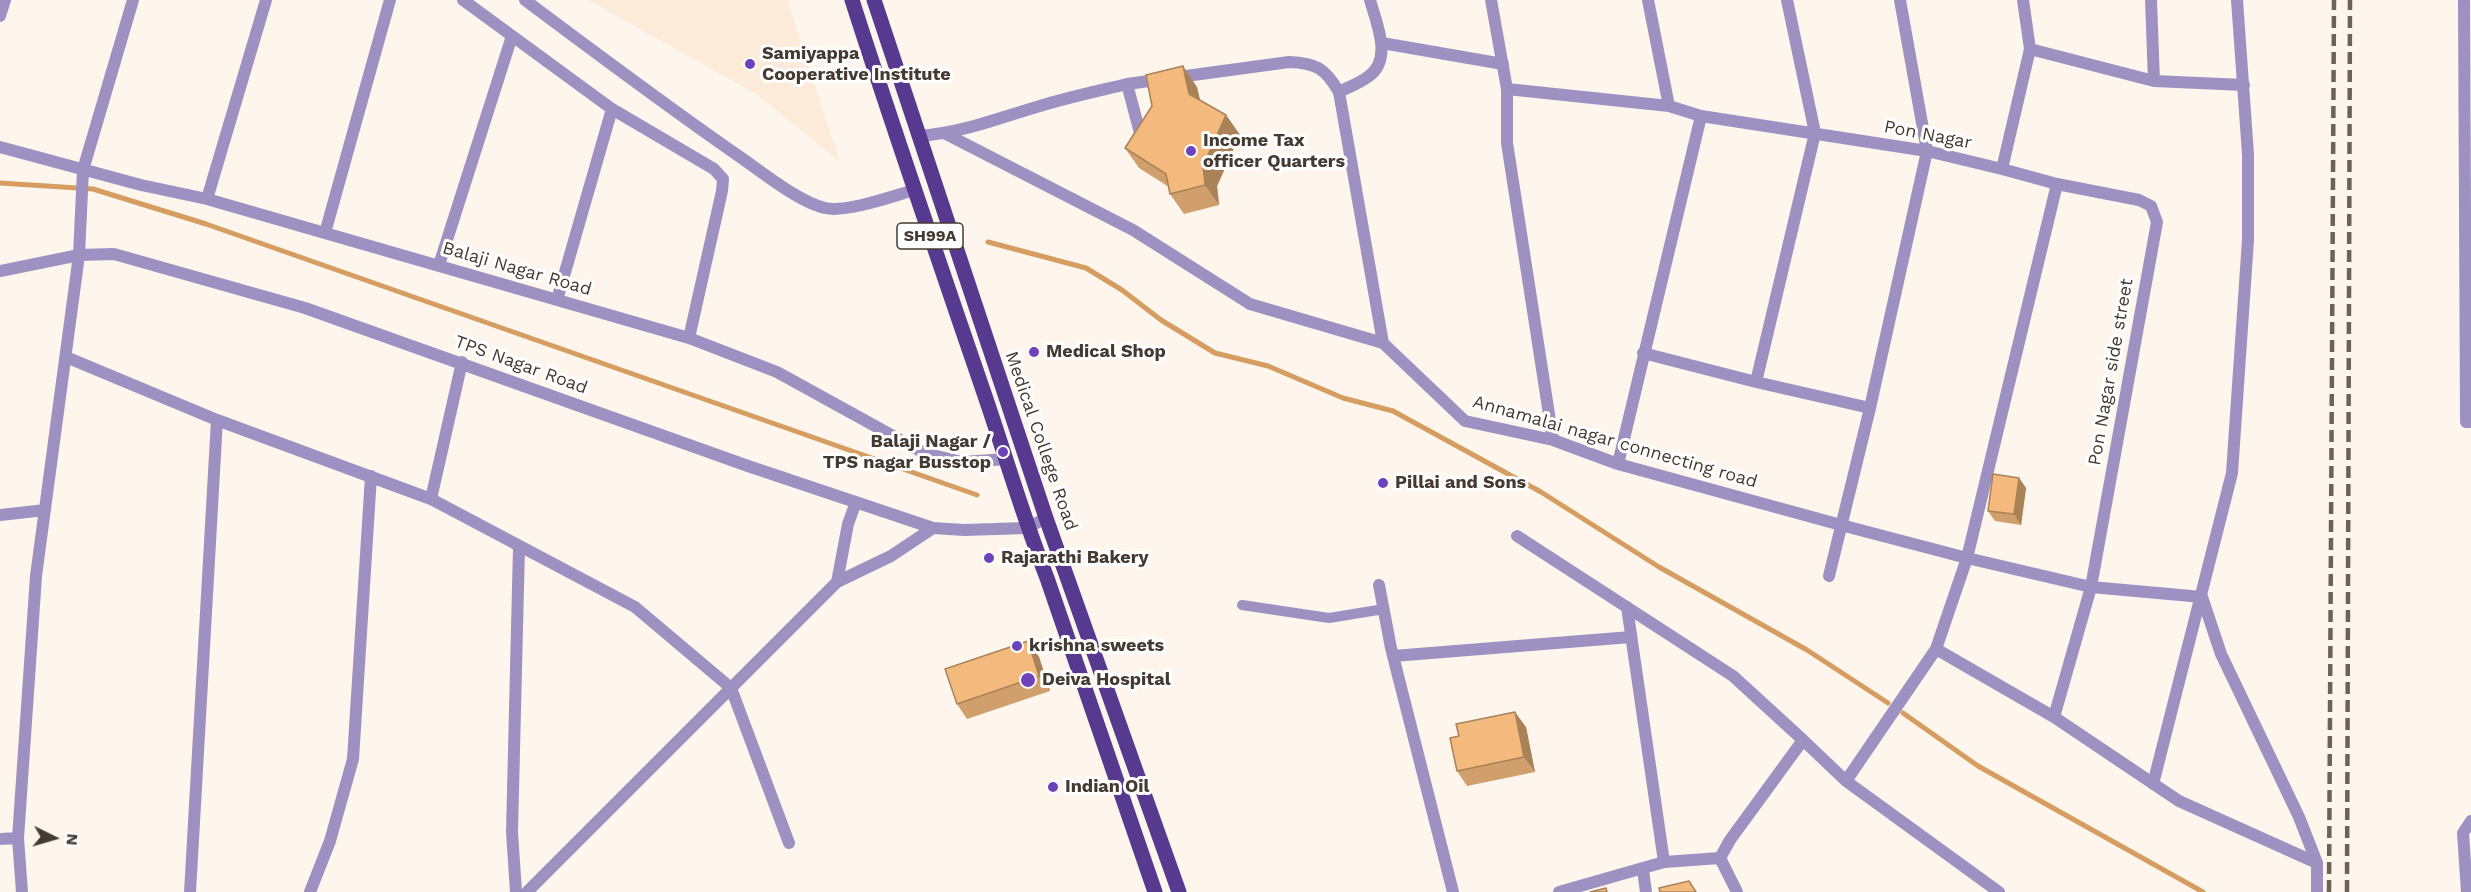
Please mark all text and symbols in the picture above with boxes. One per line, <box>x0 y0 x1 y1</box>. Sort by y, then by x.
place label: Samiyappa Cooperative Institute <box>762 43 951 86</box>
marker: Samiyappa Cooperative Institute <box>743 57 757 71</box>
street label: Pon Nagar <box>1882 116 1974 154</box>
place label: Income Tax officer Quarters <box>1203 130 1345 172</box>
marker: Income Tax officer Quarters <box>1184 144 1198 158</box>
road number: SH99A <box>897 223 963 249</box>
street label: Balaji Nagar Road <box>440 237 594 301</box>
street label: Pon Nagar side street <box>2084 277 2138 467</box>
street label: TPS Nagar Road <box>452 331 590 399</box>
place label: Medical Shop <box>1046 341 1166 363</box>
marker: Medical Shop <box>1027 345 1041 359</box>
street label: Medical College Road <box>1000 349 1082 533</box>
street label: Annamalai nagar connecting road <box>1470 391 1760 493</box>
place label: Balaji Nagar / TPS nagar Busstop <box>823 431 991 474</box>
marker: Balaji Nagar / TPS nagar Busstop <box>996 445 1010 459</box>
place label: Pillai and Sons <box>1395 472 1526 494</box>
marker: Pillai and Sons <box>1376 476 1390 490</box>
place label: Rajarathi Bakery <box>1001 547 1149 569</box>
marker: Rajarathi Bakery <box>982 551 996 565</box>
place label: krishna sweets <box>1029 635 1164 657</box>
marker: krishna sweets <box>1010 639 1024 653</box>
place label: Deiva Hospital <box>1042 669 1171 691</box>
marker: Deiva Hospital <box>1019 671 1037 689</box>
place label: Indian Oil <box>1065 776 1149 798</box>
marker: Indian Oil <box>1046 780 1060 794</box>
north arrow <box>24 808 84 868</box>
text: N <box>62 833 82 846</box>

